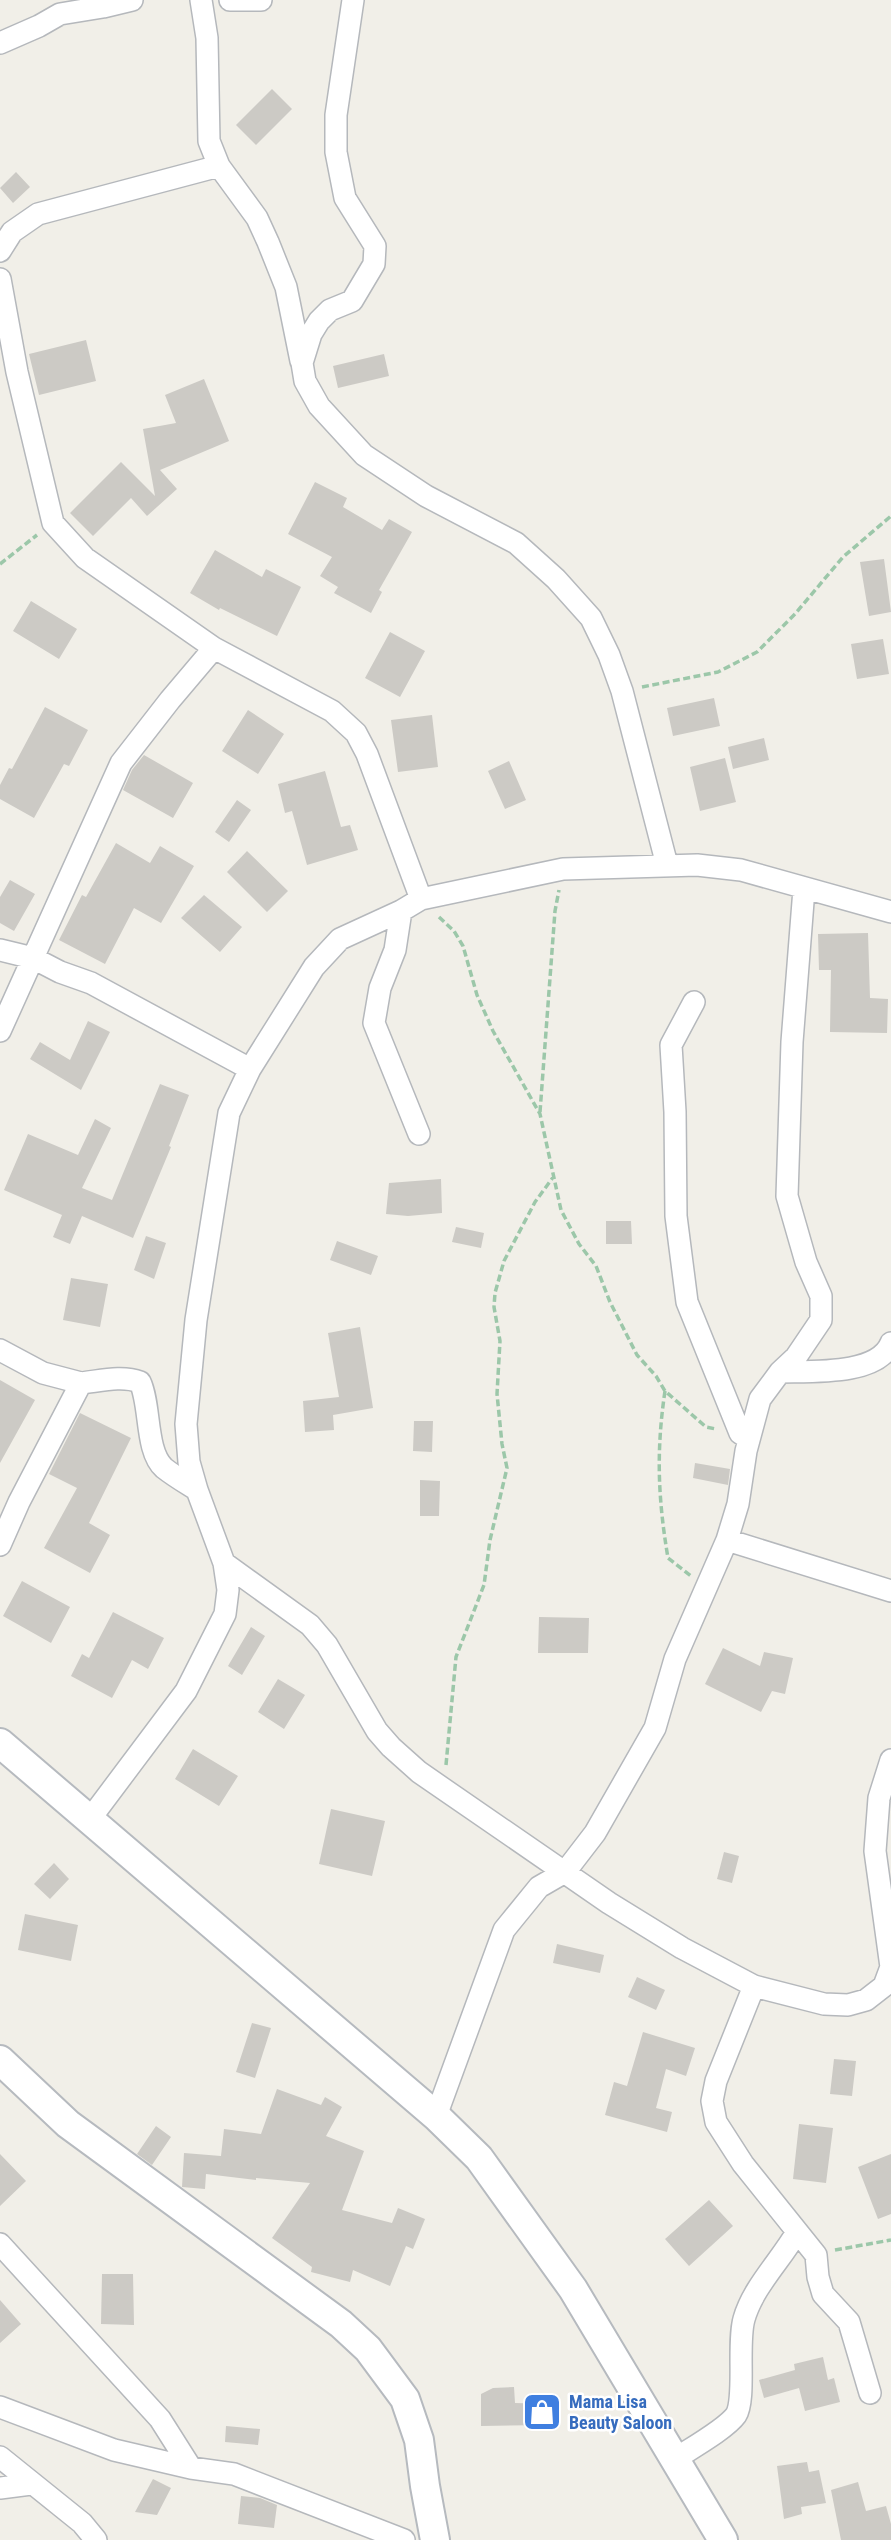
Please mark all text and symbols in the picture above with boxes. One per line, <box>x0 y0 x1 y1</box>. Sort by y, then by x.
shop icon: Mama Lisa Beauty Saloon <box>521 2391 563 2433</box>
place label: Mama Lisa Beauty Saloon <box>569 2391 672 2433</box>

